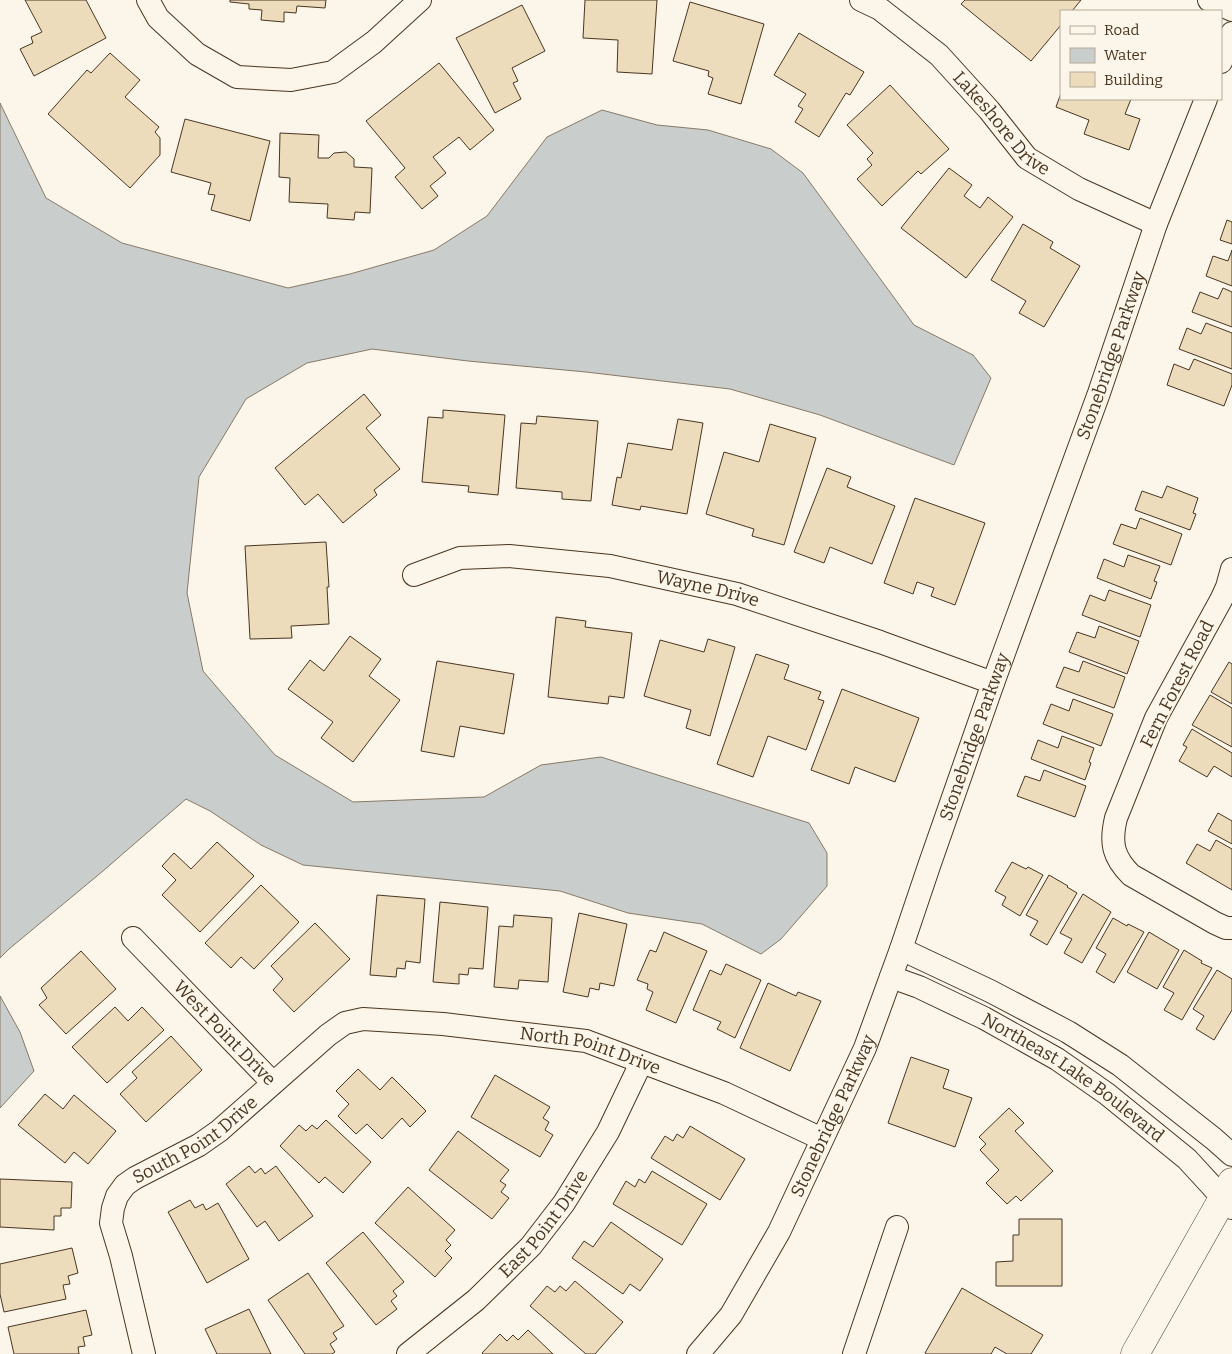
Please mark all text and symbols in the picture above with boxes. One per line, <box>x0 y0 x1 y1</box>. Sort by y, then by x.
legend <box>1060 10 1222 100</box>
text: Road <box>1104 21 1139 39</box>
text: Water <box>1104 46 1147 64</box>
street label: Lakeshore Drive <box>948 67 1054 180</box>
text: Building <box>1104 71 1163 89</box>
street label: Stonebridge Parkway <box>1072 268 1150 443</box>
street label: Wayne Drive <box>654 566 762 612</box>
street label: Fern Forest Road <box>1135 616 1219 751</box>
street label: Stonebridge Parkway <box>935 649 1014 824</box>
street label: West Point Drive <box>169 976 280 1090</box>
street label: Northeast Lake Boulevard <box>978 1008 1169 1147</box>
street label: North Point Drive <box>519 1022 664 1079</box>
street label: Stonebridge Parkway <box>786 1031 880 1201</box>
street label: South Point Drive <box>129 1091 262 1188</box>
street label: East Point Drive <box>494 1166 593 1282</box>

